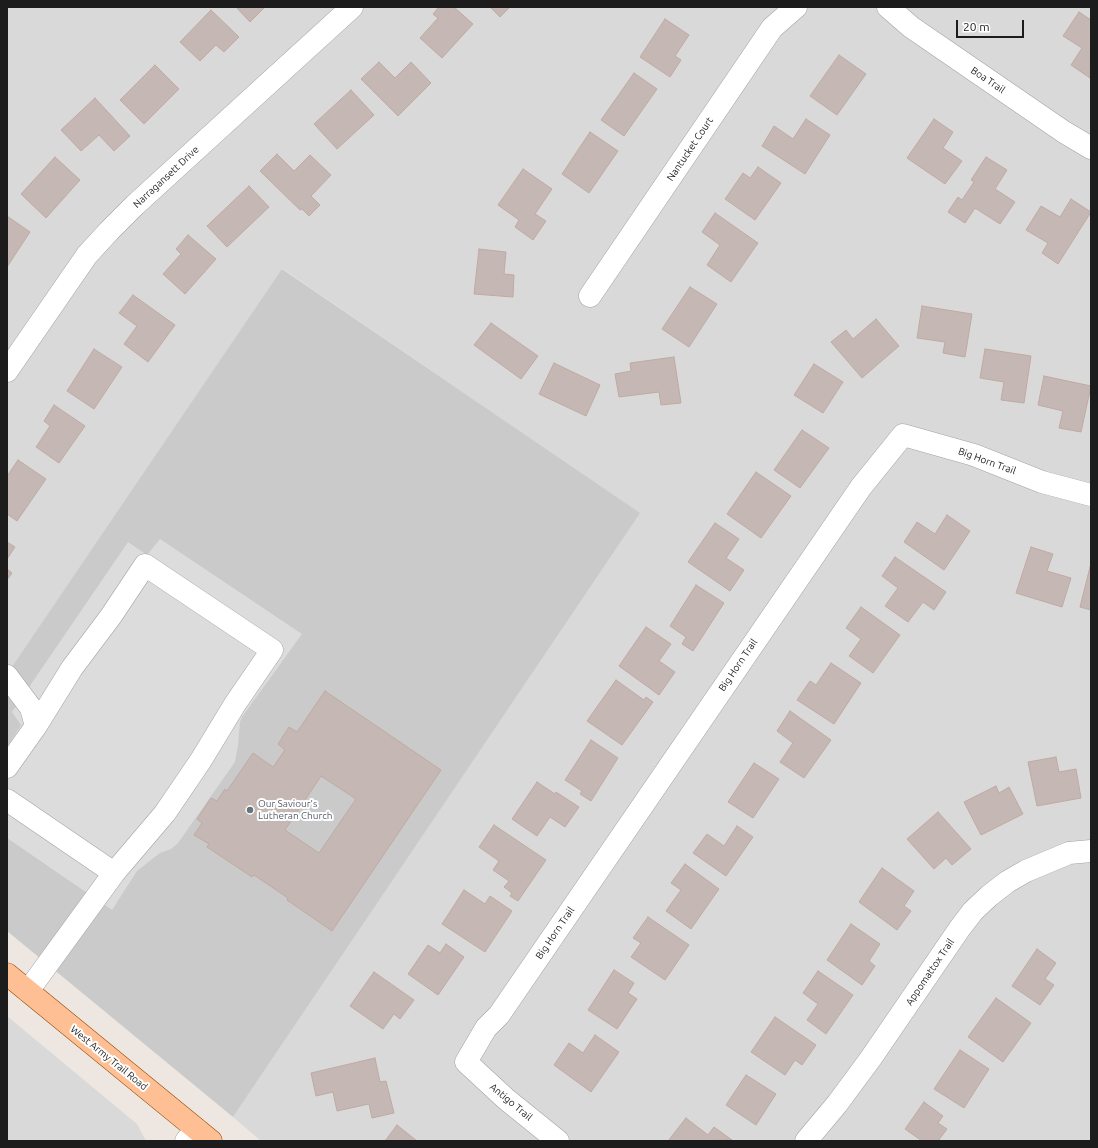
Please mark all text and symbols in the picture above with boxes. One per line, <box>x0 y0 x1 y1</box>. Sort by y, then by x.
scale bar <box>958 12 1026 38</box>
text: 20 m <box>963 20 990 33</box>
street label: Boa Trail <box>969 64 1007 96</box>
street label: Nantucket Court <box>664 115 716 183</box>
street label: Narragansett Drive <box>131 144 201 210</box>
street label: Big Horn Trail <box>956 445 1018 477</box>
street label: Big Horn Trail <box>716 637 760 693</box>
place label: Our Saviour's Lutheran Church <box>258 798 333 822</box>
marker: Our Saviour's Lutheran Church <box>245 805 255 815</box>
street label: Big Horn Trail <box>533 905 577 961</box>
street label: Appomattox Trail <box>903 936 957 1008</box>
street label: West Army Trail Road <box>68 1023 150 1093</box>
street label: Antigo Trail <box>487 1081 535 1123</box>

